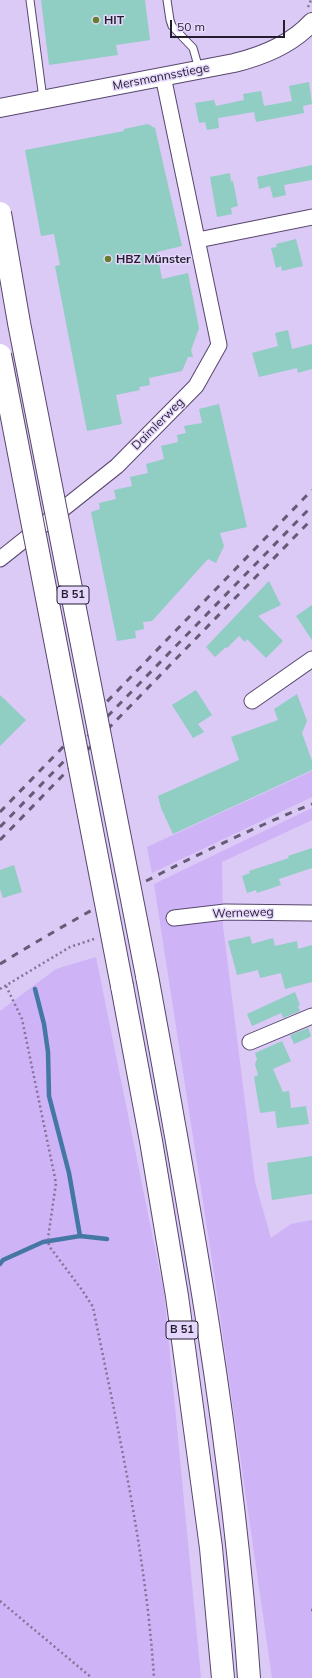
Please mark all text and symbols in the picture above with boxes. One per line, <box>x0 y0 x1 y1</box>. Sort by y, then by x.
scale bar <box>172 12 287 38</box>
place label: HIT <box>104 13 124 27</box>
marker: HIT <box>91 15 101 25</box>
text: 50 m <box>177 19 205 34</box>
street label: Mersmannsstiege <box>111 61 211 93</box>
place label: HBZ Münster <box>116 252 191 266</box>
marker: HBZ Münster <box>103 254 113 264</box>
street label: Daimlerweg <box>129 395 187 453</box>
road number: B 51 <box>57 586 89 604</box>
street label: Werneweg <box>212 905 274 921</box>
road number: B 51 <box>166 1321 198 1339</box>

